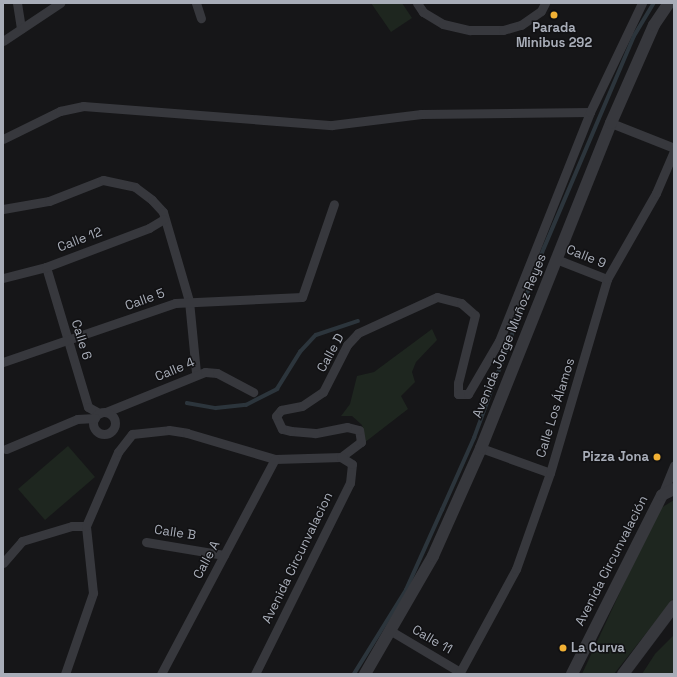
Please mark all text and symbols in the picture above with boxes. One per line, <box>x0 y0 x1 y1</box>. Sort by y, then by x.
marker: Parada Minibus 292 <box>549 10 559 20</box>
place label: Parada Minibus 292 <box>516 21 592 52</box>
street label: Calle 12 <box>55 224 105 256</box>
street label: Calle 9 <box>564 242 608 272</box>
street label: Avenida Jorge Muñoz Reyes <box>470 252 550 420</box>
street label: Calle 5 <box>123 286 167 314</box>
street label: Calle 6 <box>68 318 94 362</box>
street label: Calle D <box>314 331 348 375</box>
street label: Calle 4 <box>153 355 197 385</box>
street label: Calle Los Álamos <box>533 356 579 460</box>
place label: Pizza Jona <box>582 449 649 465</box>
marker: Pizza Jona <box>652 452 662 462</box>
street label: Avenida Circunvalacion <box>259 490 337 626</box>
street label: Avenida Circunvalación <box>572 493 652 629</box>
street label: Calle B <box>153 522 197 544</box>
street label: Calle A <box>190 538 224 582</box>
street label: Calle 11 <box>409 622 455 658</box>
place label: La Curva <box>571 640 625 656</box>
marker: La Curva <box>558 643 568 653</box>

